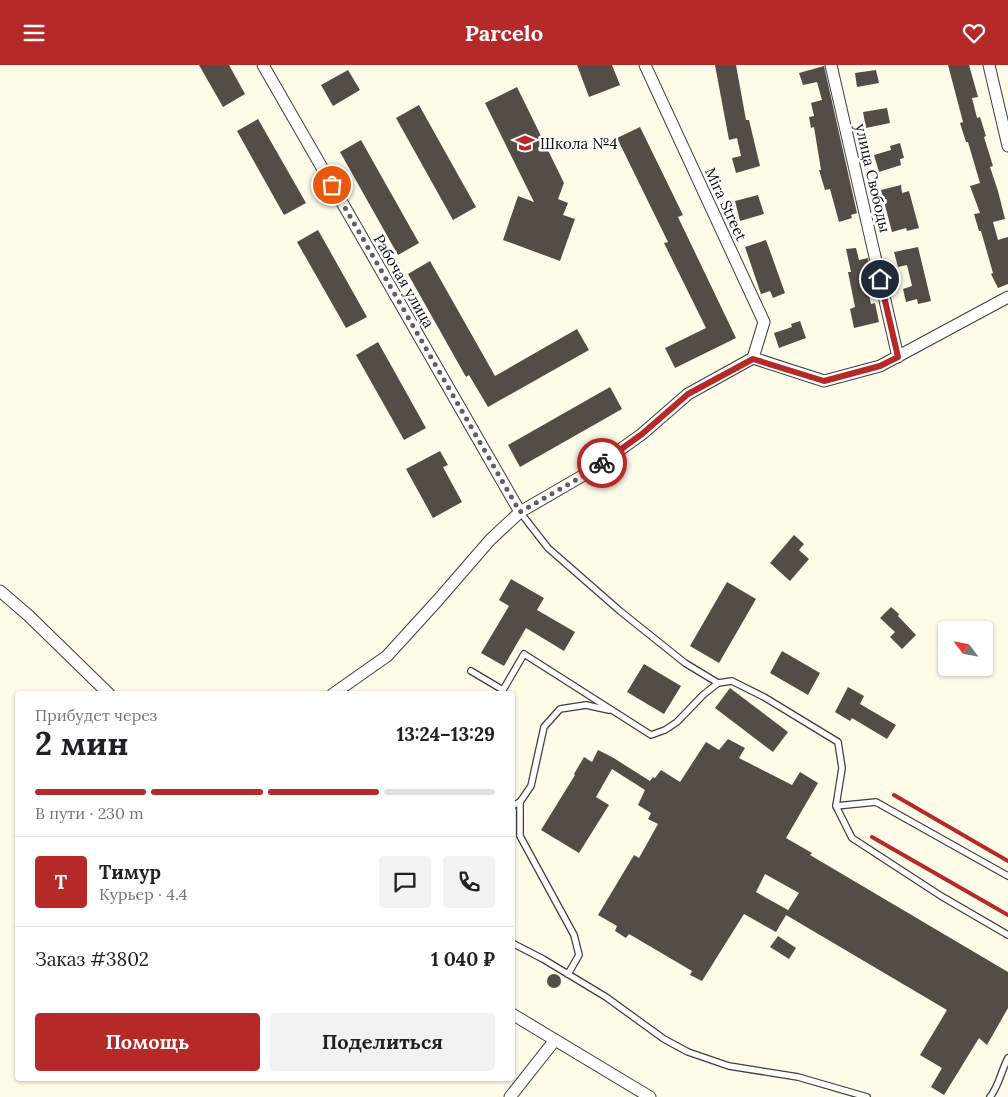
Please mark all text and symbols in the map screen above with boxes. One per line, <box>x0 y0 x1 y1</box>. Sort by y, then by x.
icon: menu <box>20 19 48 47</box>
text: Parcelo <box>465 19 543 47</box>
icon: heart <box>960 19 988 47</box>
street label: улица Свободы <box>851 122 895 234</box>
school or university icon: Школа №4 <box>514 132 536 154</box>
place label: Школа №4 <box>540 134 618 153</box>
pin <box>311 164 353 206</box>
street label: Mira Street <box>701 164 751 244</box>
icon: bag <box>318 171 346 199</box>
street label: Рабочая улица <box>369 231 439 331</box>
pin <box>859 258 901 300</box>
icon: home <box>866 265 894 293</box>
courier <box>577 438 627 488</box>
icon: bike <box>588 449 616 477</box>
north arrow <box>938 621 992 676</box>
map controls <box>938 621 993 676</box>
text: Прибудет через <box>35 705 157 725</box>
text: 13:24–13:29 <box>397 722 495 746</box>
text: 2 мин <box>35 723 128 764</box>
text: В пути · 230 m <box>35 803 143 823</box>
button: chat <box>379 856 431 908</box>
button: phone <box>443 856 495 908</box>
text: Тимур <box>99 860 161 884</box>
text: Т <box>55 870 67 894</box>
text: Курьер · 4.4 <box>99 884 188 904</box>
text: Заказ #3802 <box>35 947 149 971</box>
text: 1 040 ₽ <box>431 947 495 971</box>
button: Помощь <box>35 1013 260 1071</box>
button: Поделиться <box>270 1013 495 1071</box>

